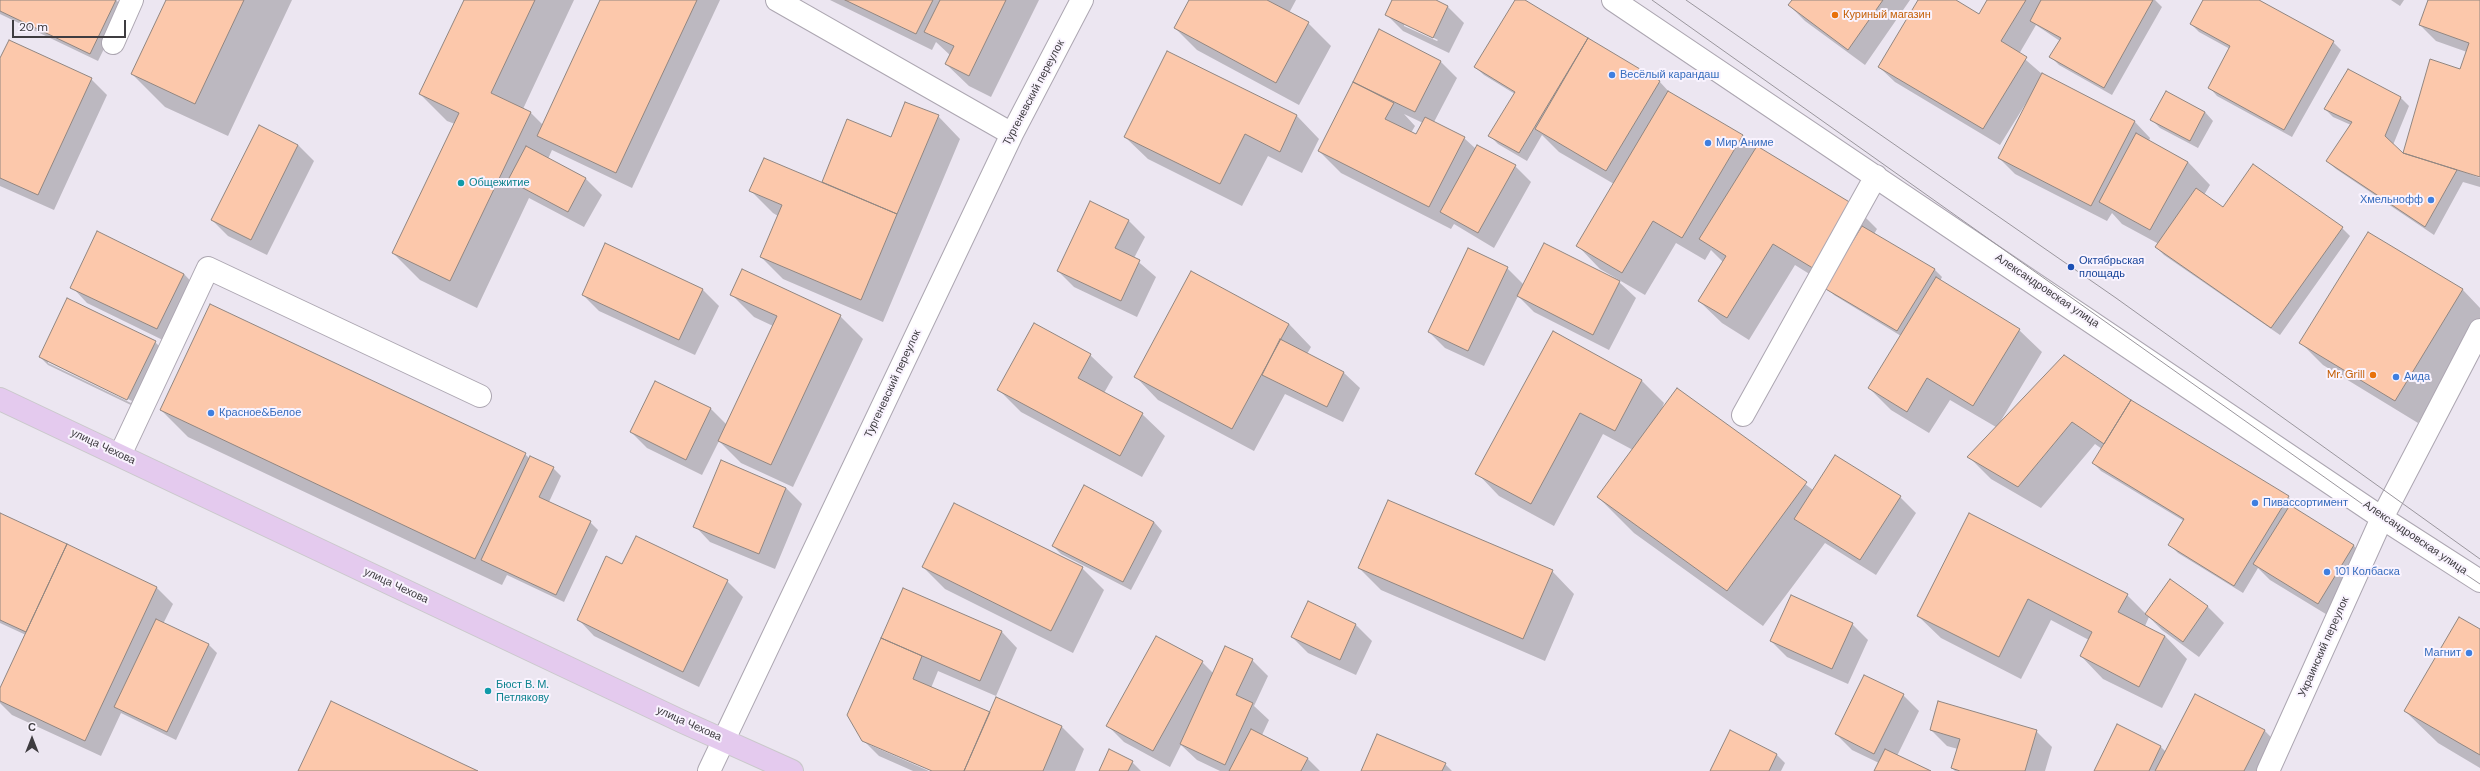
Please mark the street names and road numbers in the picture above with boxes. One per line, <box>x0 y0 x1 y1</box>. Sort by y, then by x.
street label: Тургеневский переулок <box>1001 38 1067 148</box>
street label: Александровская улица <box>1992 251 2102 331</box>
street label: Тургеневский переулок <box>862 328 924 440</box>
street label: улица Чехова <box>69 426 137 468</box>
street label: Александровская улица <box>2360 498 2470 578</box>
street label: улица Чехова <box>362 565 430 607</box>
street label: Украинский переулок <box>2296 595 2352 699</box>
street label: улица Чехова <box>654 704 724 744</box>

